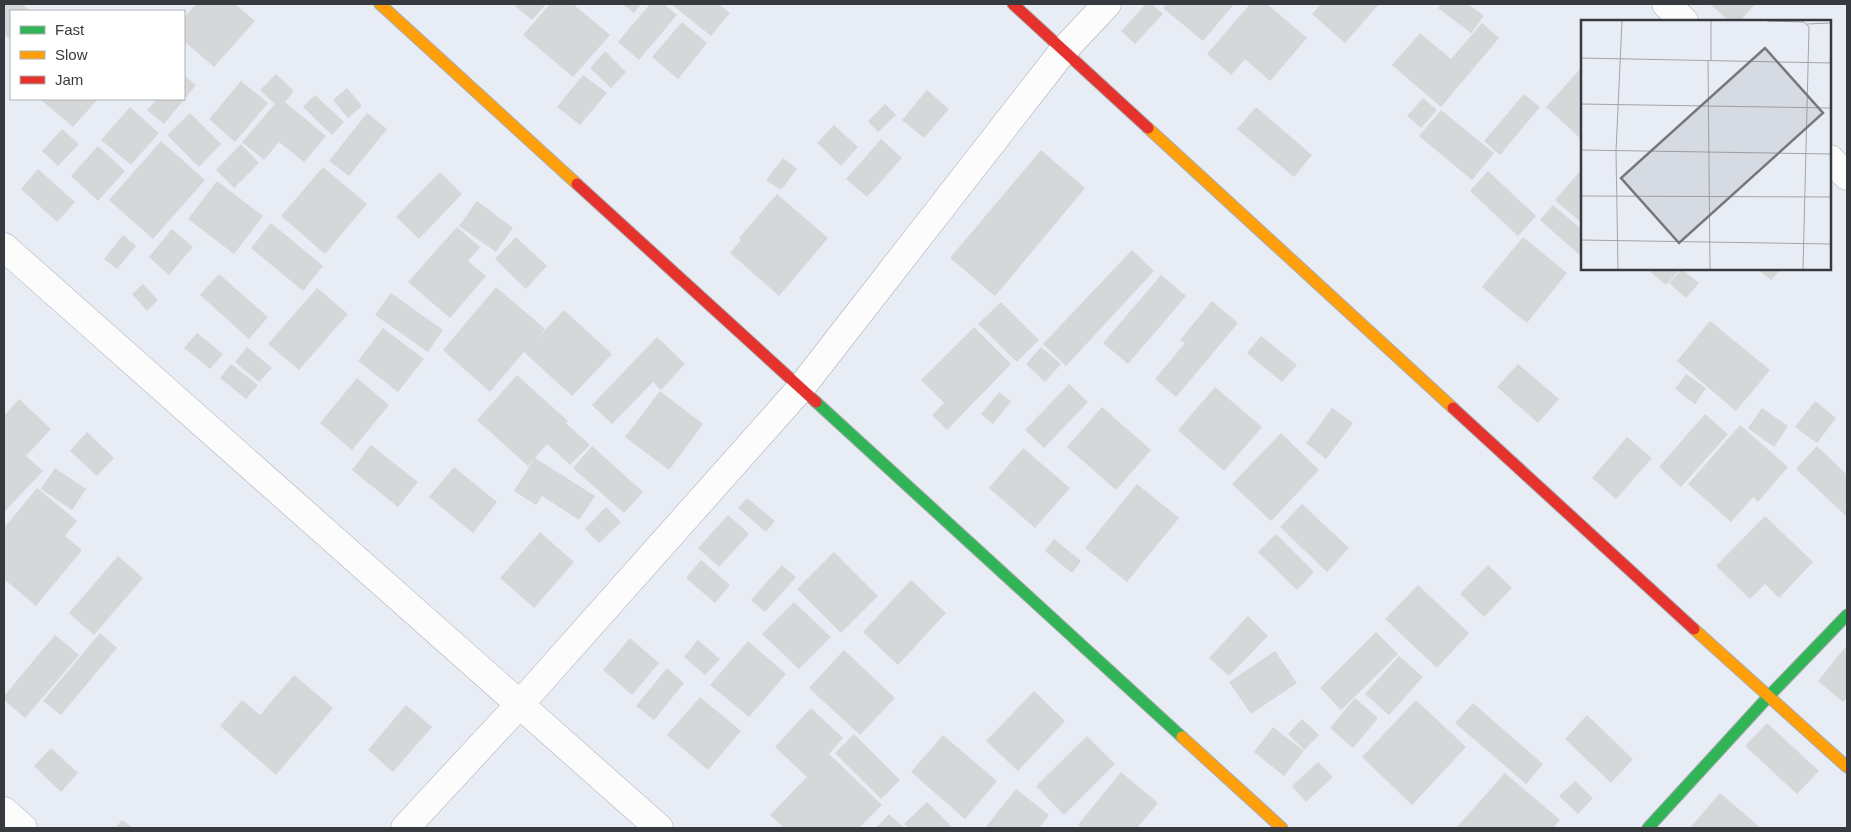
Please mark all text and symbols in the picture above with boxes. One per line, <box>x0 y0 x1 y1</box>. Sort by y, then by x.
legend <box>10 10 185 100</box>
inset map <box>1581 20 1831 270</box>
text: Fast <box>55 21 85 38</box>
text: Slow <box>55 46 88 63</box>
text: Jam <box>55 71 83 88</box>

